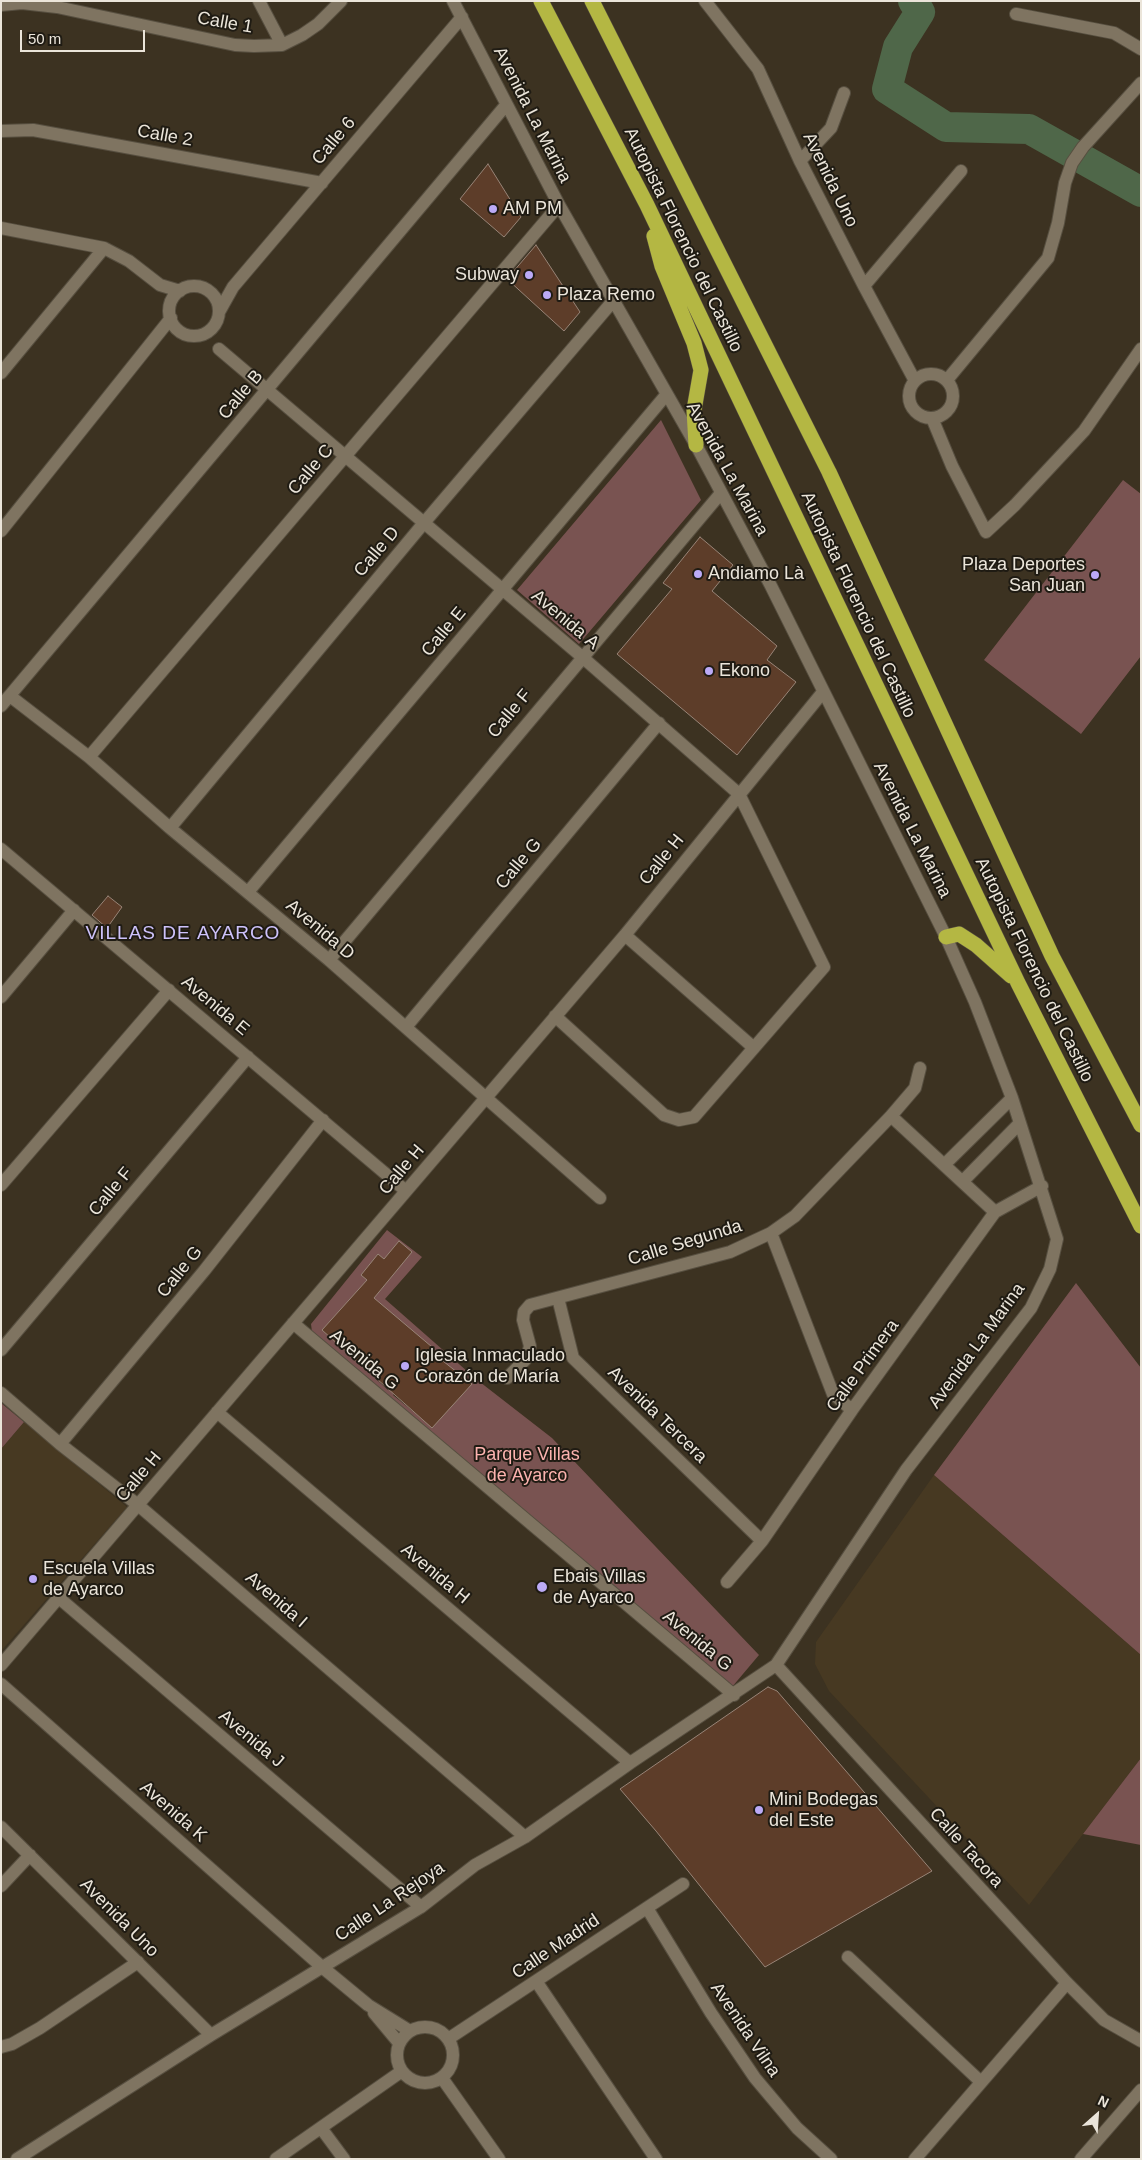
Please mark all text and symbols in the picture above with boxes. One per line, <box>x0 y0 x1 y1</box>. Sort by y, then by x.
street label: Calle 1 <box>196 7 254 39</box>
scale bar <box>22 20 148 52</box>
text: 50 m <box>28 30 61 47</box>
street label: Avenida La Marina <box>488 43 576 187</box>
street label: Calle 6 <box>308 113 360 169</box>
street label: Calle 2 <box>136 120 194 152</box>
street label: Autopista Florencio del Castillo <box>619 124 747 356</box>
street label: Avenida Uno <box>798 129 862 231</box>
place label: AM PM <box>503 198 562 220</box>
marker: AM PM <box>487 203 499 215</box>
place label: Subway <box>455 264 519 286</box>
marker: Subway <box>523 269 535 281</box>
place label: Plaza Remo <box>557 284 655 306</box>
marker: Plaza Remo <box>541 289 553 301</box>
street label: Calle B <box>214 366 268 424</box>
street label: Avenida La Marina <box>681 398 773 540</box>
street label: Calle C <box>284 440 338 500</box>
street label: Autopista Florencio del Castillo <box>796 488 920 722</box>
street label: Calle D <box>350 522 404 582</box>
place label: Plaza Deportes San Juan <box>962 554 1085 596</box>
place label: Andiamo Là <box>708 563 804 585</box>
marker: Andiamo Là <box>692 568 704 580</box>
marker: Plaza Deportes San Juan <box>1089 569 1101 581</box>
street label: Avenida A <box>527 585 603 655</box>
street label: Calle E <box>417 603 471 661</box>
place label: Ekono <box>719 660 770 682</box>
marker: Ekono <box>703 665 715 677</box>
street label: Calle F <box>483 685 537 743</box>
street label: Avenida La Marina <box>868 758 956 902</box>
street label: Calle H <box>635 830 689 890</box>
street label: Calle G <box>491 834 547 894</box>
street label: Autopista Florencio del Castillo <box>970 854 1098 1086</box>
street label: Avenida D <box>281 895 359 965</box>
district label: VILLAS DE AYARCO <box>84 923 282 945</box>
street label: Avenida E <box>177 971 253 1041</box>
street label: Calle H <box>375 1140 429 1200</box>
street label: Calle F <box>84 1163 138 1221</box>
street label: Calle Segunda <box>625 1215 745 1271</box>
street label: Calle G <box>153 1242 207 1302</box>
street label: Avenida La Marina <box>924 1279 1030 1413</box>
street label: Calle Primera <box>822 1316 904 1416</box>
street label: Avenida G <box>325 1325 403 1395</box>
place label: Iglesia Inmaculado Corazón de María <box>415 1345 565 1388</box>
marker: Iglesia Inmaculado Corazón de María <box>399 1360 411 1372</box>
street label: Avenida Tercera <box>603 1362 711 1468</box>
park label: Parque Villas de Ayarco <box>474 1444 580 1486</box>
street label: Calle H <box>112 1447 166 1507</box>
street label: Avenida H <box>396 1539 474 1609</box>
place label: Escuela Villas de Ayarco <box>43 1558 155 1600</box>
place label: Ebais Villas de Ayarco <box>553 1566 646 1608</box>
street label: Avenida I <box>241 1567 311 1633</box>
marker: Escuela Villas de Ayarco <box>27 1573 39 1585</box>
marker: Ebais Villas de Ayarco <box>535 1580 549 1594</box>
street label: Avenida G <box>658 1606 736 1676</box>
street label: Avenida J <box>214 1705 288 1773</box>
street label: Avenida K <box>135 1777 211 1847</box>
place label: Mini Bodegas del Este <box>769 1789 878 1832</box>
marker: Mini Bodegas del Este <box>753 1804 765 1816</box>
street label: Calle Tacora <box>925 1804 1007 1892</box>
street label: Calle La Rejoya <box>331 1858 449 1946</box>
street label: Avenida Uno <box>75 1874 163 1962</box>
street label: Calle Madrid <box>508 1910 604 1984</box>
street label: Avenida Vilna <box>705 1979 785 2081</box>
north arrow <box>1072 2090 1122 2140</box>
text: N <box>1096 2092 1112 2111</box>

